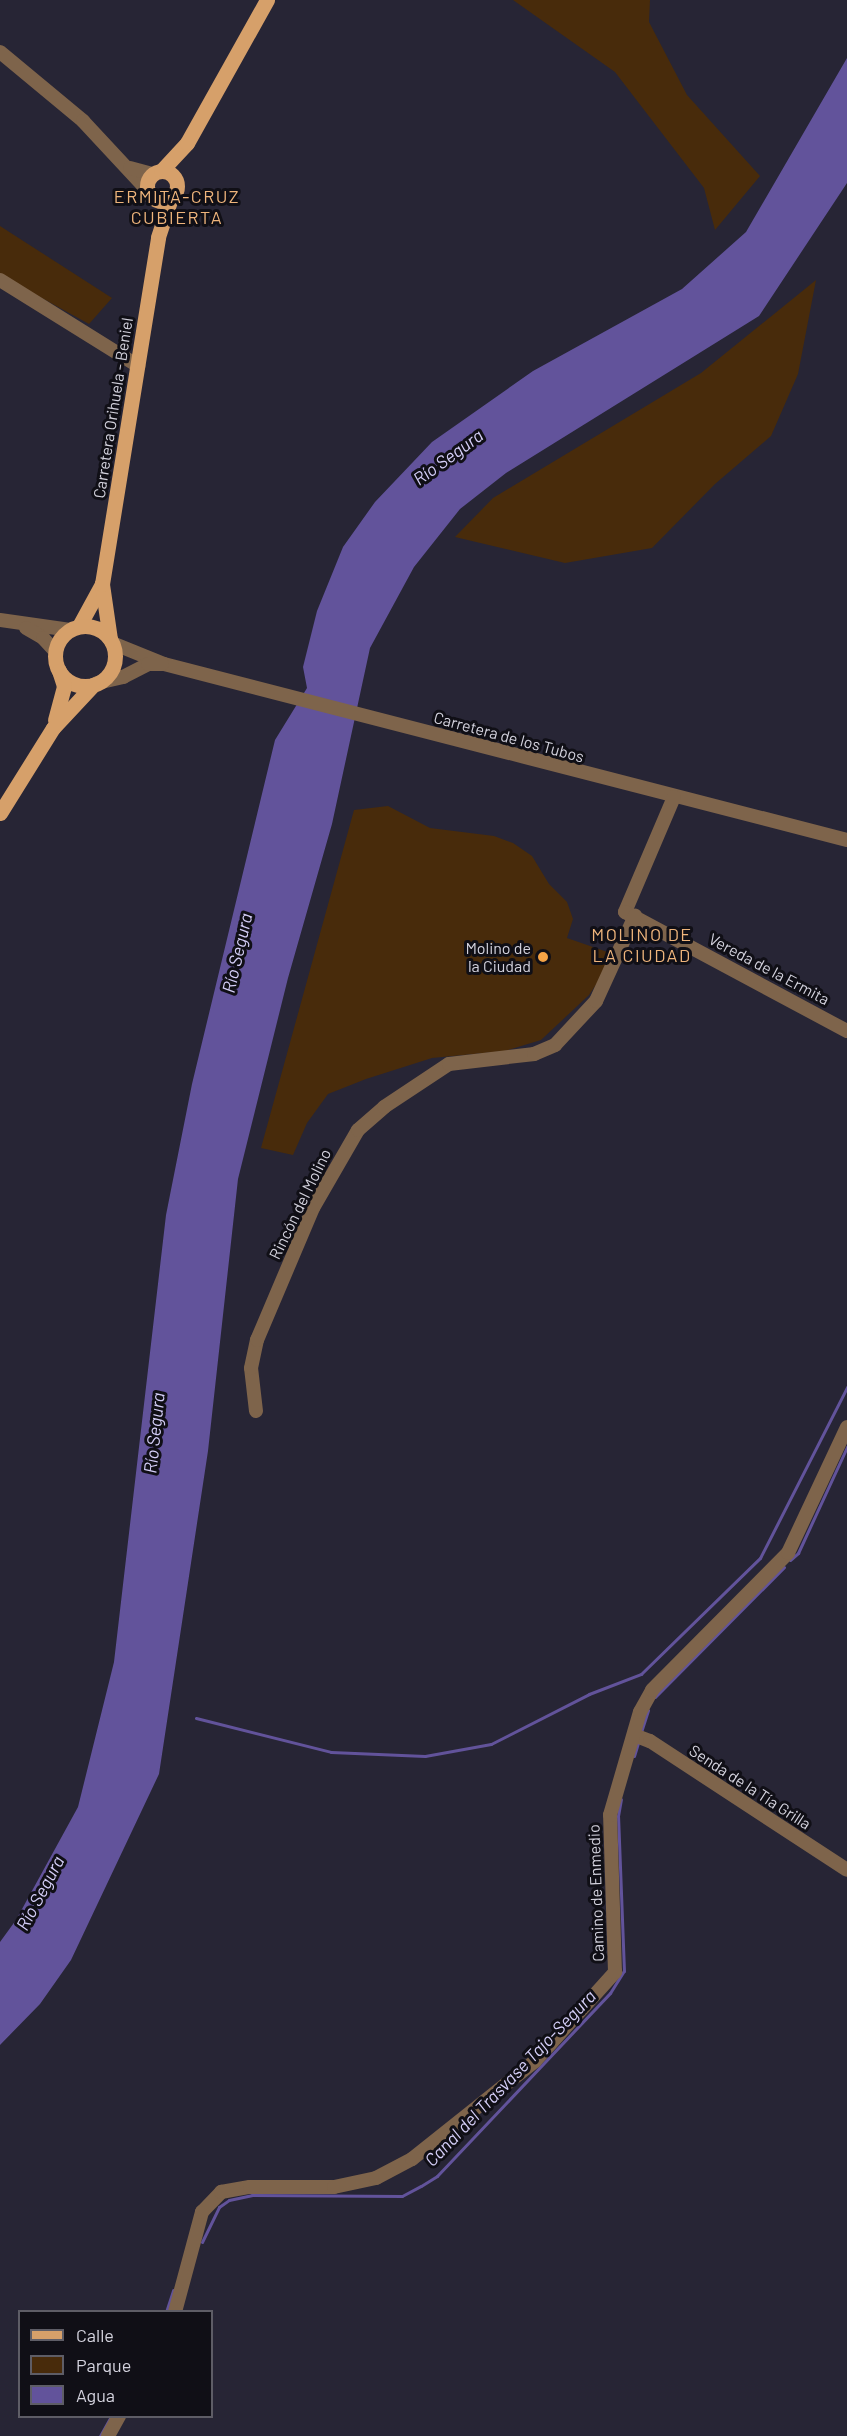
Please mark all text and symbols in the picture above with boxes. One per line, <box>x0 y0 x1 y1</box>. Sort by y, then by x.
district label: ERMITA-CRUZ CUBIERTA <box>114 186 240 228</box>
street label: Carretera Orihuela - Beniel <box>89 316 137 500</box>
water label: Río Segura <box>409 424 487 490</box>
street label: Carretera de los Tubos <box>432 708 586 766</box>
water label: Río Segura <box>217 911 257 995</box>
district label: MOLINO DE LA CIUDAD <box>591 924 693 966</box>
street label: Vereda de la Ermita <box>705 929 833 1009</box>
place label: Molino de la Ciudad <box>465 938 531 976</box>
marker: Molino de la Ciudad <box>536 950 550 964</box>
street label: Rincón del Molino <box>265 1146 335 1262</box>
water label: Río Segura <box>139 1391 169 1475</box>
street label: Senda de la Tía Grilla <box>686 1741 814 1833</box>
street label: Camino de Enmedio <box>584 1824 608 1962</box>
water label: Río Segura <box>11 1852 69 1934</box>
water label: Canal del Trasvase Tajo-Segura <box>420 1985 600 2171</box>
legend <box>18 2310 213 2418</box>
text: Calle <box>76 2324 114 2346</box>
text: Parque <box>76 2354 131 2376</box>
text: Agua <box>76 2384 115 2406</box>

